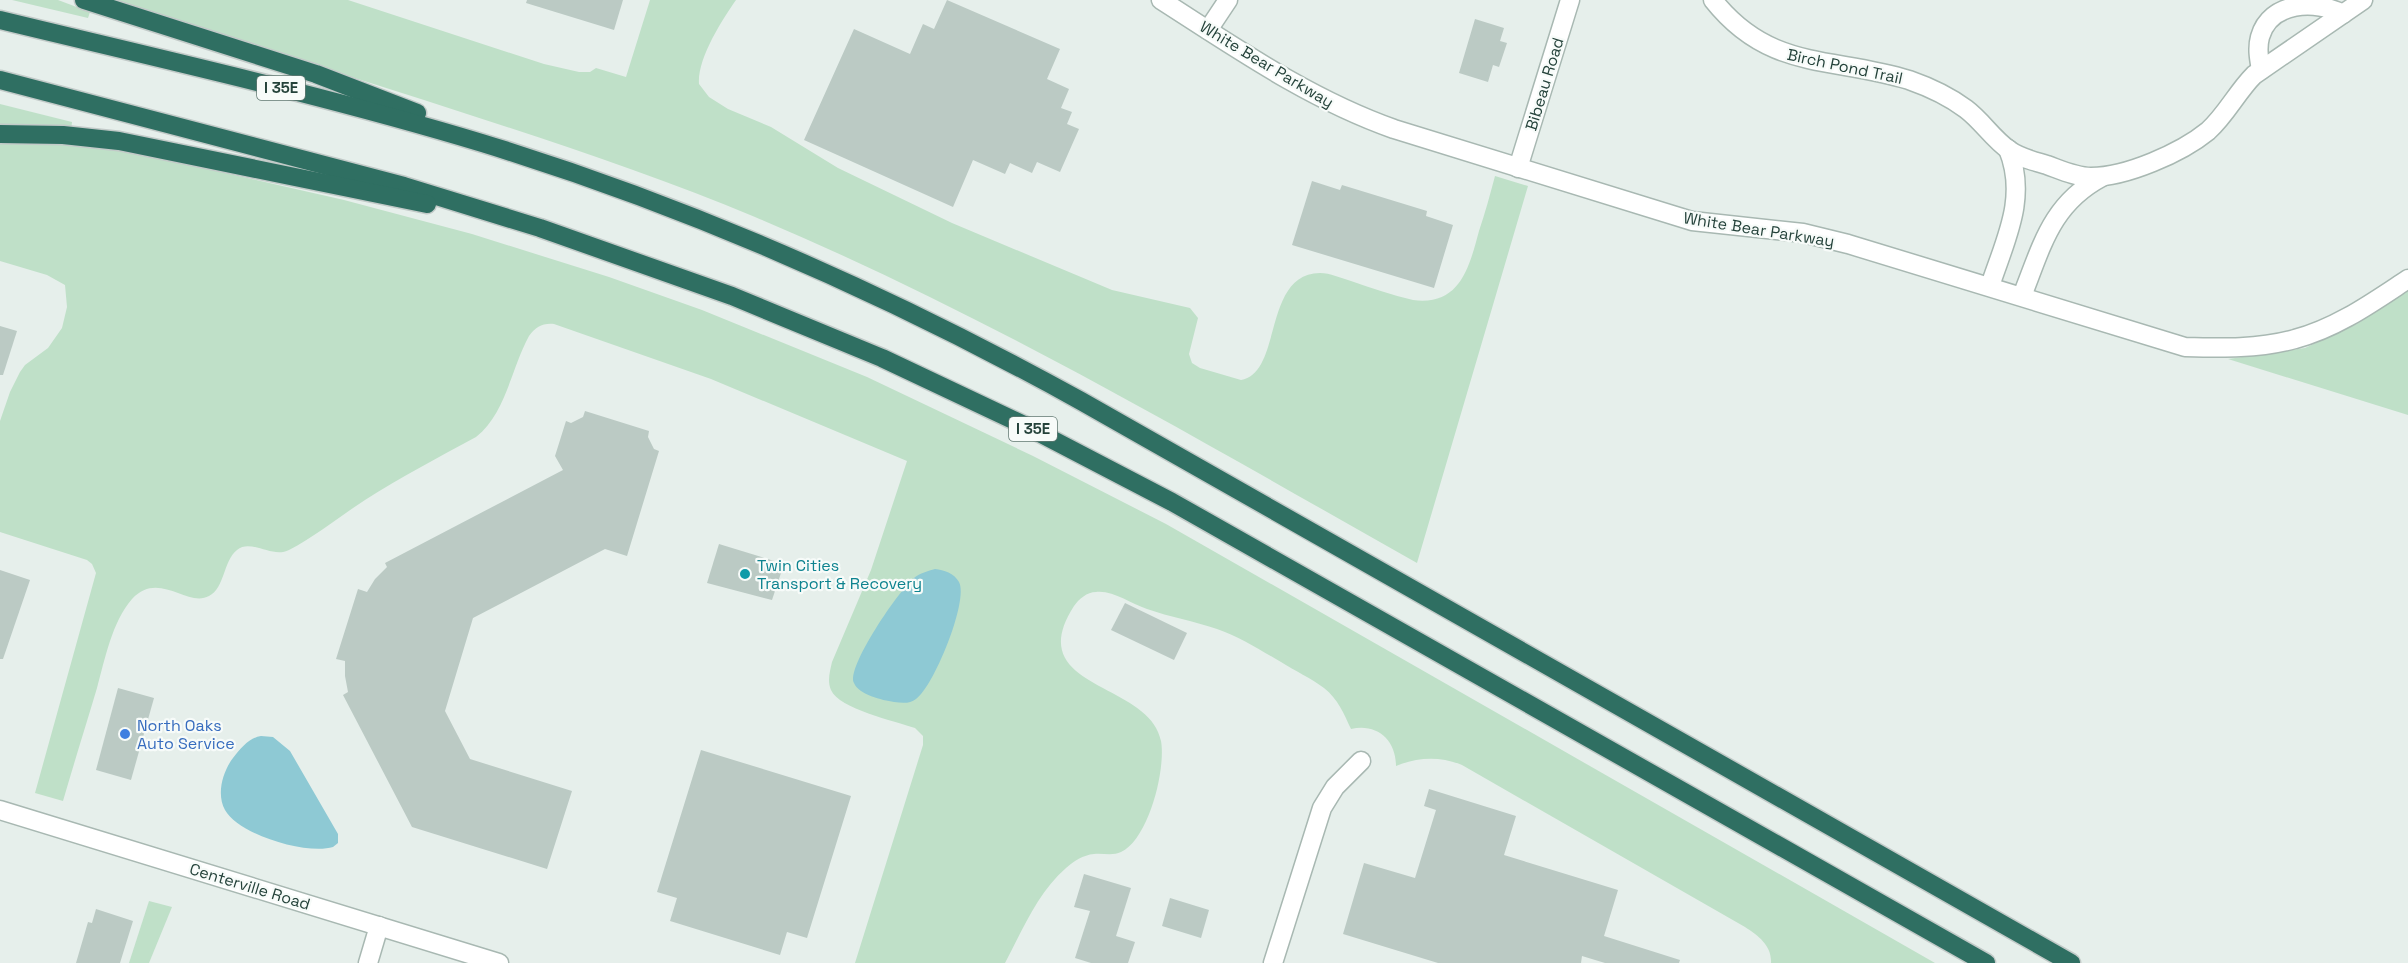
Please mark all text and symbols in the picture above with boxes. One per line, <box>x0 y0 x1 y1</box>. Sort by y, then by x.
street label: White Bear Parkway <box>1196 16 1338 113</box>
street label: Bibeau Road <box>1520 35 1569 133</box>
street label: Birch Pond Trail <box>1785 44 1905 89</box>
road number: I 35E <box>257 76 305 100</box>
street label: White Bear Parkway <box>1682 207 1836 252</box>
road number: I 35E <box>1009 417 1057 441</box>
place label: Twin Cities Transport & Recovery <box>757 555 922 594</box>
marker: Twin Cities Transport & Recovery <box>738 567 752 581</box>
place label: North Oaks Auto Service <box>137 715 235 754</box>
marker: North Oaks Auto Service <box>118 727 132 741</box>
street label: Centerville Road <box>187 858 313 915</box>

